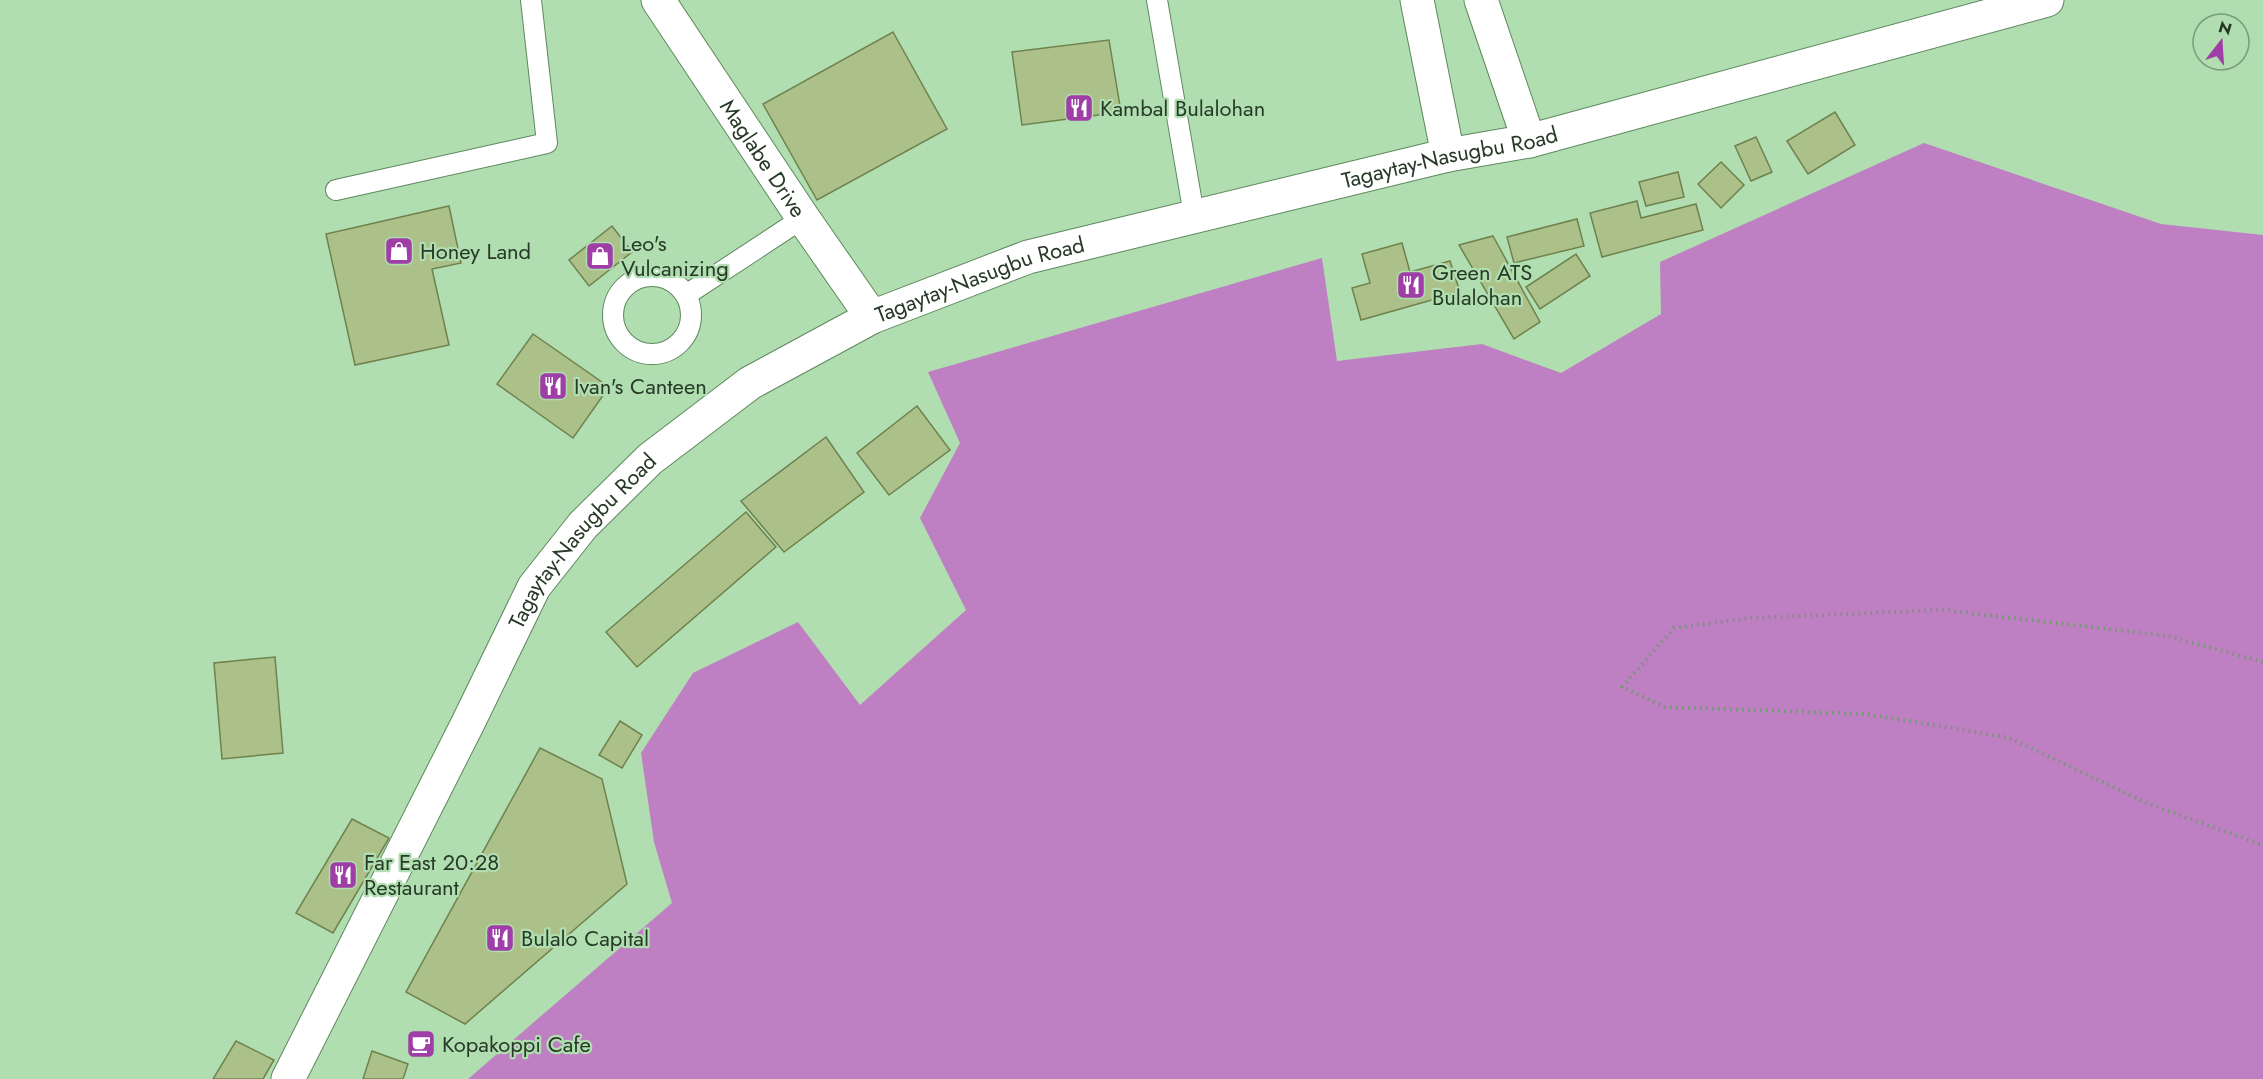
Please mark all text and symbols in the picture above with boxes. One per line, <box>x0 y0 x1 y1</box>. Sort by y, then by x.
north arrow <box>2191 12 2251 72</box>
text: N <box>2216 15 2235 41</box>
restaurant icon: Kambal Bulalohan <box>1063 92 1095 124</box>
place label: Kambal Bulalohan <box>1100 92 1265 124</box>
street label: Maglabe Drive <box>712 93 814 224</box>
street label: Tagaytay-Nasugbu Road <box>1338 118 1561 196</box>
place label: Leo's Vulcanizing <box>621 227 729 284</box>
street label: Tagaytay-Nasugbu Road <box>870 228 1088 330</box>
shop icon: Honey Land <box>383 235 415 267</box>
place label: Honey Land <box>420 235 531 267</box>
shop icon: Leo's Vulcanizing <box>584 240 616 272</box>
place label: Green ATS Bulalohan <box>1432 256 1532 313</box>
restaurant icon: Green ATS Bulalohan <box>1395 269 1427 301</box>
restaurant icon: Ivan's Canteen <box>537 370 569 402</box>
place label: Ivan's Canteen <box>574 370 707 402</box>
street label: Tagaytay-Nasugbu Road <box>500 446 663 634</box>
place label: Far East 20:28 Restaurant <box>364 846 499 903</box>
restaurant icon: Far East 20:28 Restaurant <box>327 859 359 891</box>
restaurant icon: Bulalo Capital <box>484 922 516 954</box>
place label: Bulalo Capital <box>521 922 649 954</box>
cafe icon: Kopakoppi Cafe <box>405 1028 437 1060</box>
place label: Kopakoppi Cafe <box>442 1028 591 1060</box>

